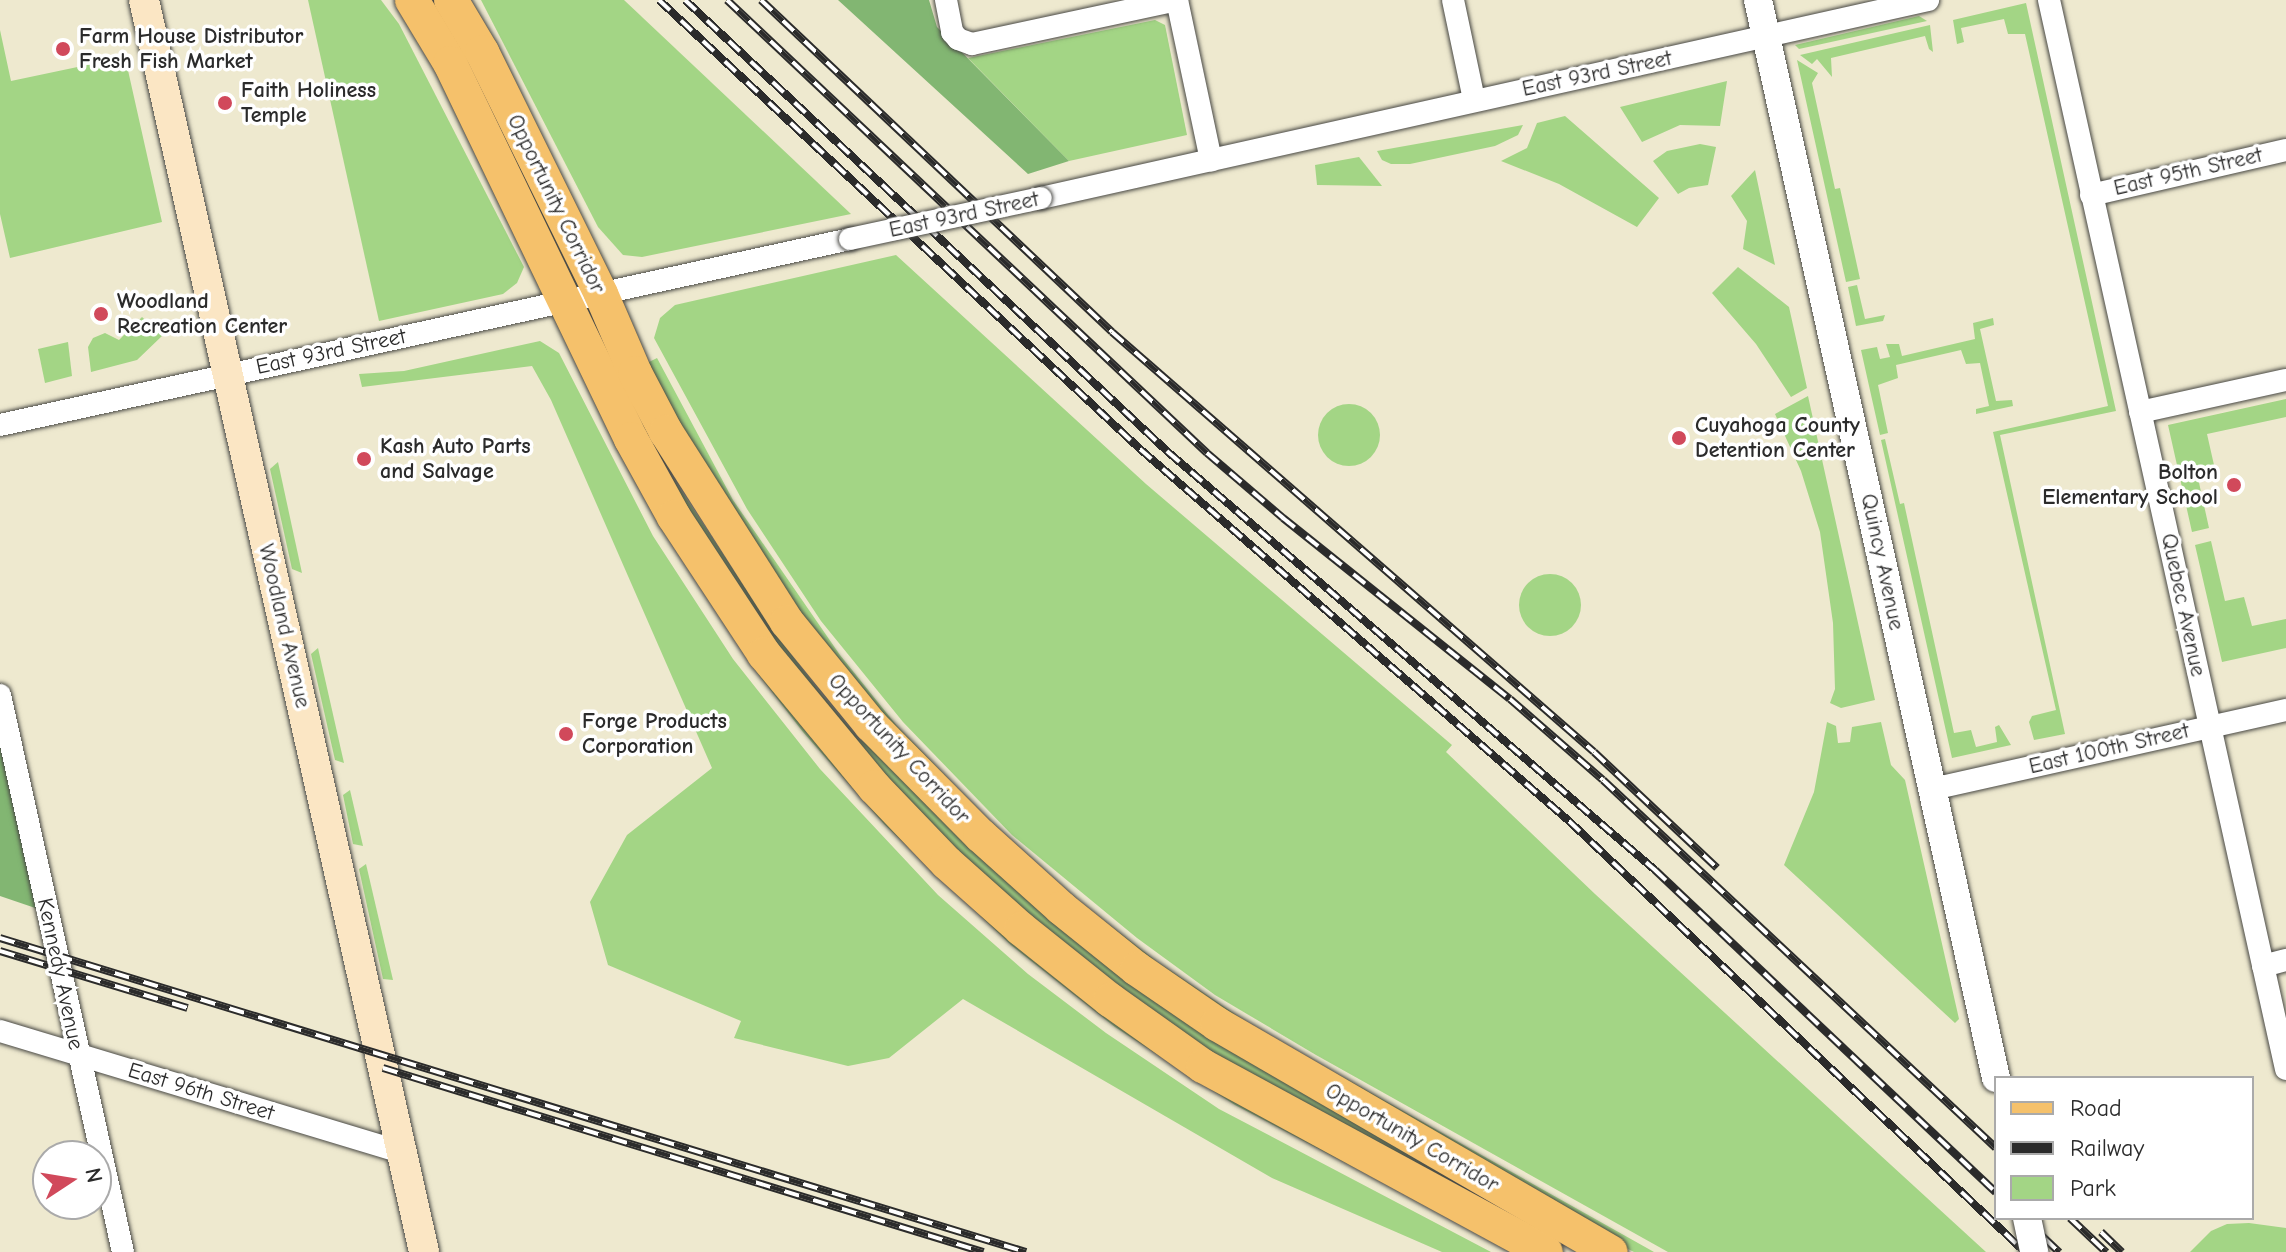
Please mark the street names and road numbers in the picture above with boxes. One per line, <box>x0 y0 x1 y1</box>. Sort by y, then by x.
street label: East 93rd Street <box>1520 45 1674 103</box>
street label: Opportunity Corridor <box>501 110 611 298</box>
street label: East 95th Street <box>2111 142 2265 202</box>
street label: East 93rd Street <box>887 186 1041 244</box>
street label: East 93rd Street <box>254 323 408 381</box>
street label: Quincy Avenue <box>1855 491 1909 633</box>
street label: Quebec Avenue <box>2155 531 2211 679</box>
street label: Woodland Avenue <box>252 541 316 711</box>
street label: Opportunity Corridor <box>823 668 975 830</box>
street label: East 100th Street <box>2026 718 2192 780</box>
street label: Kennedy Avenue <box>31 896 89 1052</box>
street label: East 96th Street <box>125 1057 277 1127</box>
street label: Opportunity Corridor <box>1321 1078 1503 1198</box>

